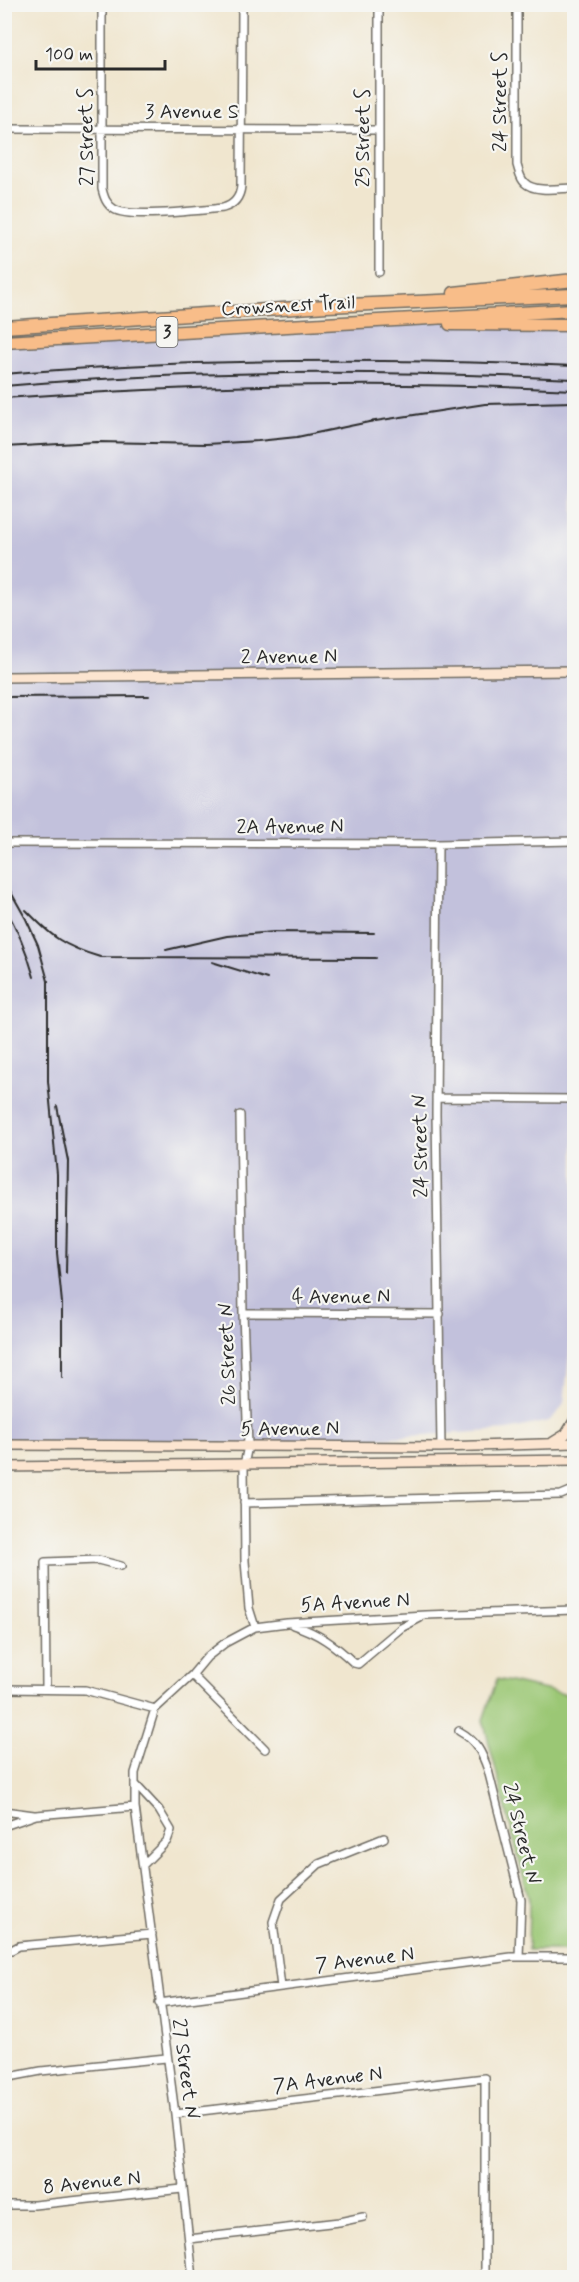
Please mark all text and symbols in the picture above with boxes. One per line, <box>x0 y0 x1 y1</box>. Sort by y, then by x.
scale bar <box>36 33 165 71</box>
text: 100 m <box>45 43 93 67</box>
street label: 24 Street S <box>487 52 514 152</box>
street label: 27 Street S <box>73 88 101 186</box>
street label: 25 Street S <box>350 89 377 187</box>
street label: 3 Avenue S <box>145 99 239 126</box>
street label: Crowsnest Trail <box>220 289 356 323</box>
road number: 3 <box>156 317 178 347</box>
street label: 2 Avenue N <box>241 644 337 671</box>
street label: 2A Avenue N <box>236 814 344 841</box>
street label: 24 Street N <box>407 1094 435 1198</box>
street label: 4 Avenue N <box>292 1284 390 1311</box>
street label: 26 Street N <box>213 1302 243 1406</box>
street label: 5 Avenue N <box>241 1416 339 1443</box>
street label: 5A Avenue N <box>300 1587 410 1619</box>
street label: 24 Street N <box>495 1780 547 1888</box>
street label: 7 Avenue N <box>314 1941 416 1979</box>
street label: 27 Street N <box>165 2017 205 2121</box>
street label: 7A Avenue N <box>272 2060 384 2100</box>
street label: 8 Avenue N <box>42 2164 142 2202</box>

